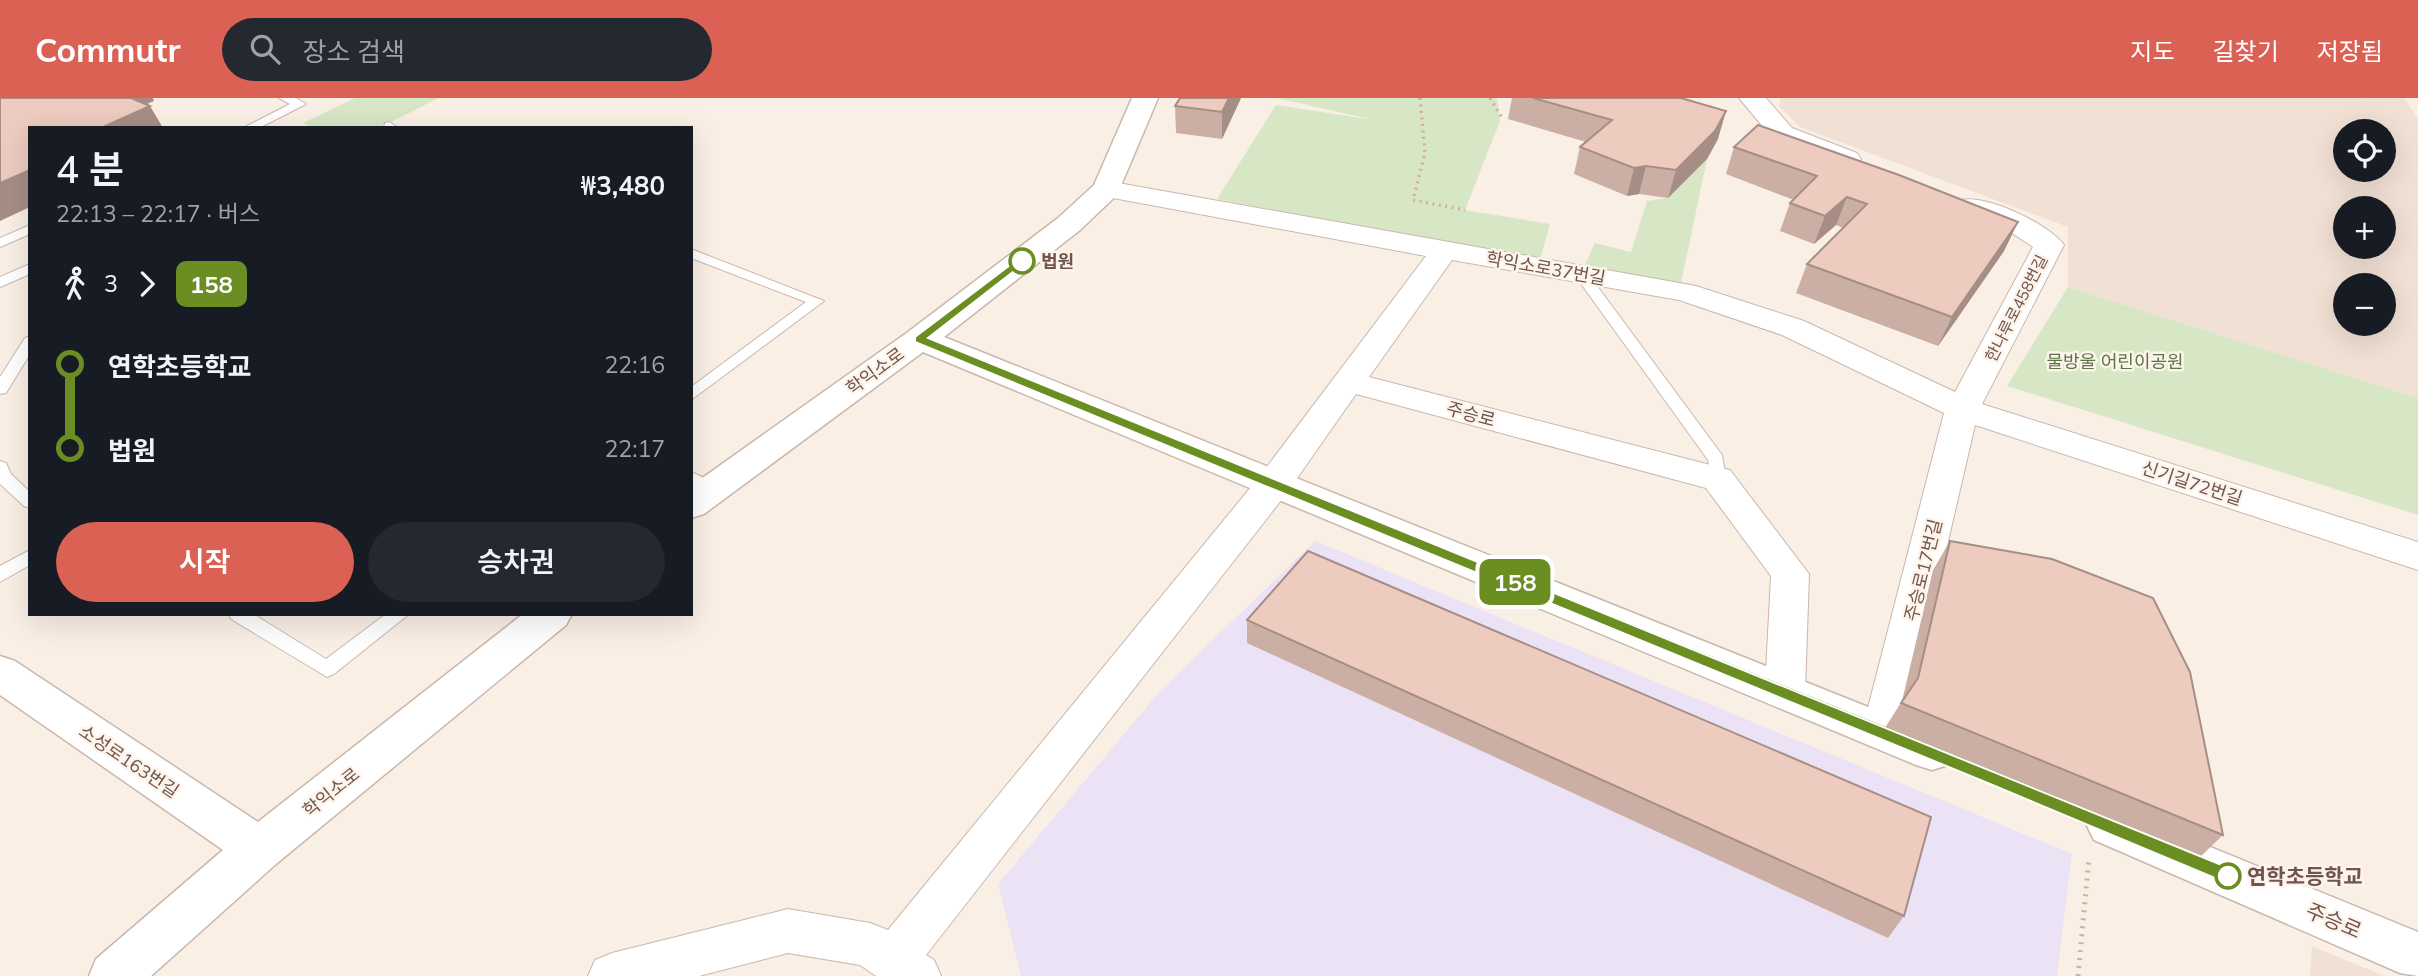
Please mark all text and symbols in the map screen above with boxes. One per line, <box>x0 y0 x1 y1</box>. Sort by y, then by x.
search box <box>222 18 712 81</box>
text: Commutr <box>35 29 180 70</box>
icon: search <box>246 30 284 68</box>
text: 장소 검색 <box>302 35 405 68</box>
text: 지도 <box>2130 36 2175 66</box>
text: 길찾기 <box>2213 36 2279 66</box>
text: 저장됨 <box>2317 36 2383 66</box>
map controls <box>2333 119 2396 336</box>
button: locate <box>2333 119 2396 182</box>
text: 4 분 <box>56 145 124 193</box>
text: ₩3,480 <box>581 169 665 202</box>
button: + <box>2333 196 2396 259</box>
text: 22:13 – 22:17 · 버스 <box>56 199 260 228</box>
street label: 학익소로37번길 <box>1484 246 1608 290</box>
marker: 법원 <box>1009 248 1035 274</box>
place label: 법원 <box>1041 250 1074 273</box>
street label: 한나루로458번길 <box>1981 251 2051 365</box>
icon: walk <box>56 265 94 303</box>
icon: forward <box>128 265 166 303</box>
text: 3 <box>104 269 118 298</box>
text: 158 <box>190 269 233 299</box>
button: − <box>2333 273 2396 336</box>
street label: 학익소로 <box>841 342 909 400</box>
text: 연학초등학교 <box>108 350 252 383</box>
text: 22:16 <box>605 350 665 379</box>
park label: 물방울 어린이공원 <box>2046 350 2184 373</box>
street label: 주승로 <box>1444 396 1498 432</box>
text: 법원 <box>108 434 156 467</box>
text: 22:17 <box>605 434 665 463</box>
street label: 신기길72번길 <box>2139 456 2245 510</box>
street label: 주승로17번길 <box>1899 517 1947 623</box>
button: 시작 <box>56 522 354 602</box>
button: 승차권 <box>368 522 665 602</box>
line badge: 158 <box>1475 559 1555 605</box>
text: 158 <box>1493 567 1537 597</box>
street label: 소성로163번길 <box>75 719 183 803</box>
street label: 학익소로 <box>298 762 364 822</box>
marker: 연학초등학교 <box>2215 863 2241 889</box>
place label: 연학초등학교 <box>2247 863 2363 889</box>
street label: 주승로 <box>2302 897 2366 943</box>

